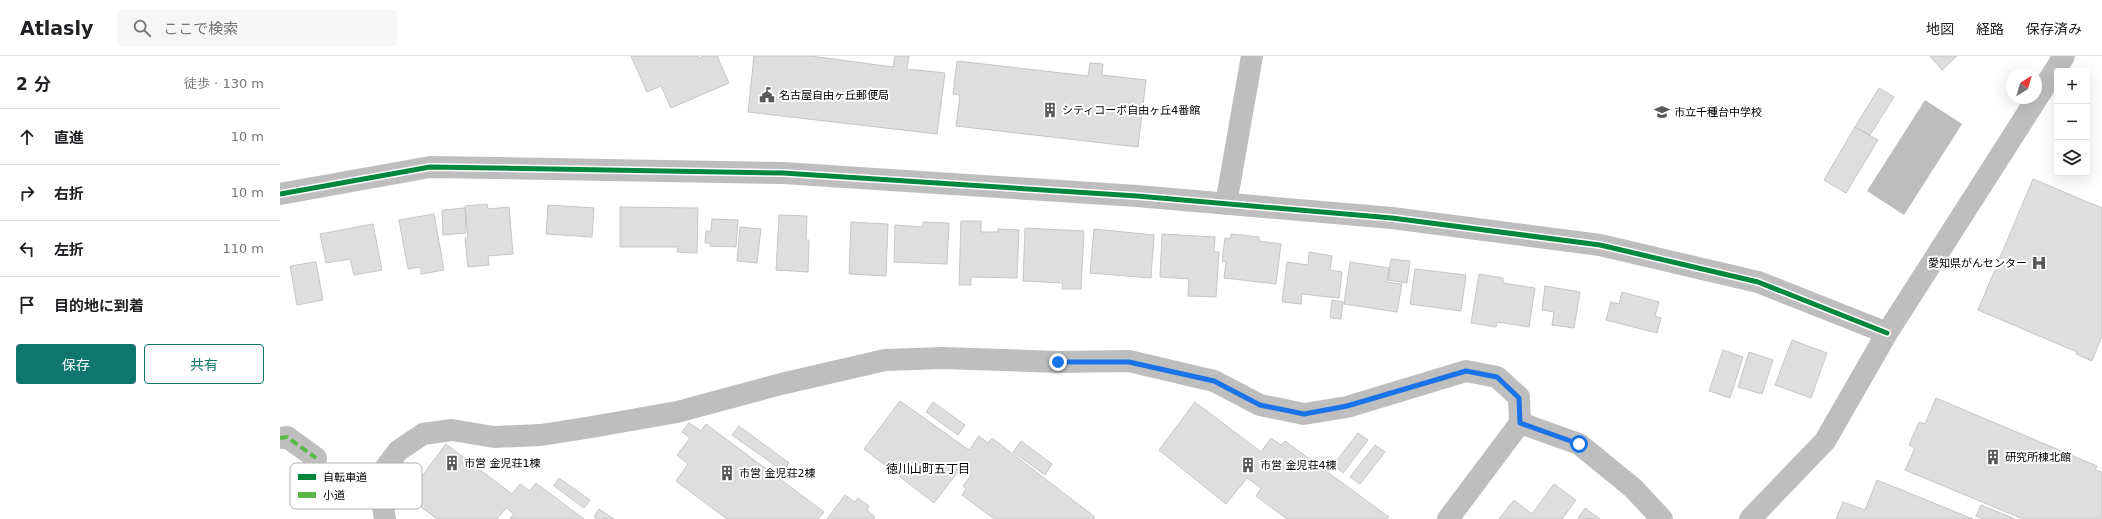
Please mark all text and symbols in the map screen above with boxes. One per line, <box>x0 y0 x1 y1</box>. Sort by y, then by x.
search box <box>117 10 397 46</box>
text: Atlasly <box>20 17 93 39</box>
icon: search <box>131 17 153 39</box>
text: ここで検索 <box>163 20 238 38</box>
text: 地図 <box>1926 21 1954 37</box>
text: 経路 <box>1976 21 2004 37</box>
text: 保存済み <box>2026 21 2082 37</box>
north arrow <box>2006 68 2042 104</box>
map controls <box>2054 68 2090 176</box>
button: + <box>2054 68 2090 104</box>
text: 2 分 <box>16 74 51 94</box>
text: 徒歩 · 130 m <box>184 76 264 91</box>
public building icon: 名古屋自由ヶ丘郵便局 <box>758 86 776 104</box>
place label: 名古屋自由ヶ丘郵便局 <box>779 89 889 102</box>
building icon: シティコーポ自由ヶ丘4番館 <box>1041 101 1059 119</box>
school or university icon: 市立千種台中学校 <box>1653 103 1671 121</box>
place label: シティコーポ自由ヶ丘4番館 <box>1062 104 1200 117</box>
button: − <box>2054 104 2090 140</box>
place label: 市立千種台中学校 <box>1674 106 1762 119</box>
icon: ahead <box>16 126 38 148</box>
text: 直進 <box>54 129 84 147</box>
text: 10 m <box>231 129 264 144</box>
button: layers <box>2054 140 2090 176</box>
icon: right <box>16 182 38 204</box>
text: 右折 <box>54 185 84 203</box>
text: 10 m <box>231 185 264 200</box>
icon: left <box>16 238 38 260</box>
text: 左折 <box>54 241 84 259</box>
text: 110 m <box>222 241 264 256</box>
hospital icon: 愛知県がんセンター <box>2030 254 2048 272</box>
place label: 愛知県がんセンター <box>1928 257 2027 270</box>
icon: arrive <box>16 294 38 316</box>
text: 目的地に到着 <box>54 297 144 315</box>
button: 保存 <box>16 344 136 384</box>
button: 共有 <box>144 344 264 384</box>
route end <box>1049 353 1067 371</box>
route start <box>1570 435 1588 453</box>
building icon: 研究所棟北館 <box>1984 448 2002 466</box>
place label: 研究所棟北館 <box>2005 451 2071 464</box>
building icon: 市営 金児荘1棟 <box>443 454 461 472</box>
building icon: 市営 金児荘4棟 <box>1239 456 1257 474</box>
place label: 市営 金児荘1棟 <box>464 457 541 470</box>
place label: 市営 金児荘4棟 <box>1260 459 1337 472</box>
district label: 徳川山町五丁目 <box>886 462 970 476</box>
legend <box>290 463 422 509</box>
building icon: 市営 金児荘2棟 <box>718 464 736 482</box>
place label: 市営 金児荘2棟 <box>739 467 816 480</box>
text: 自転車道 <box>323 471 367 484</box>
text: 小道 <box>323 489 345 502</box>

